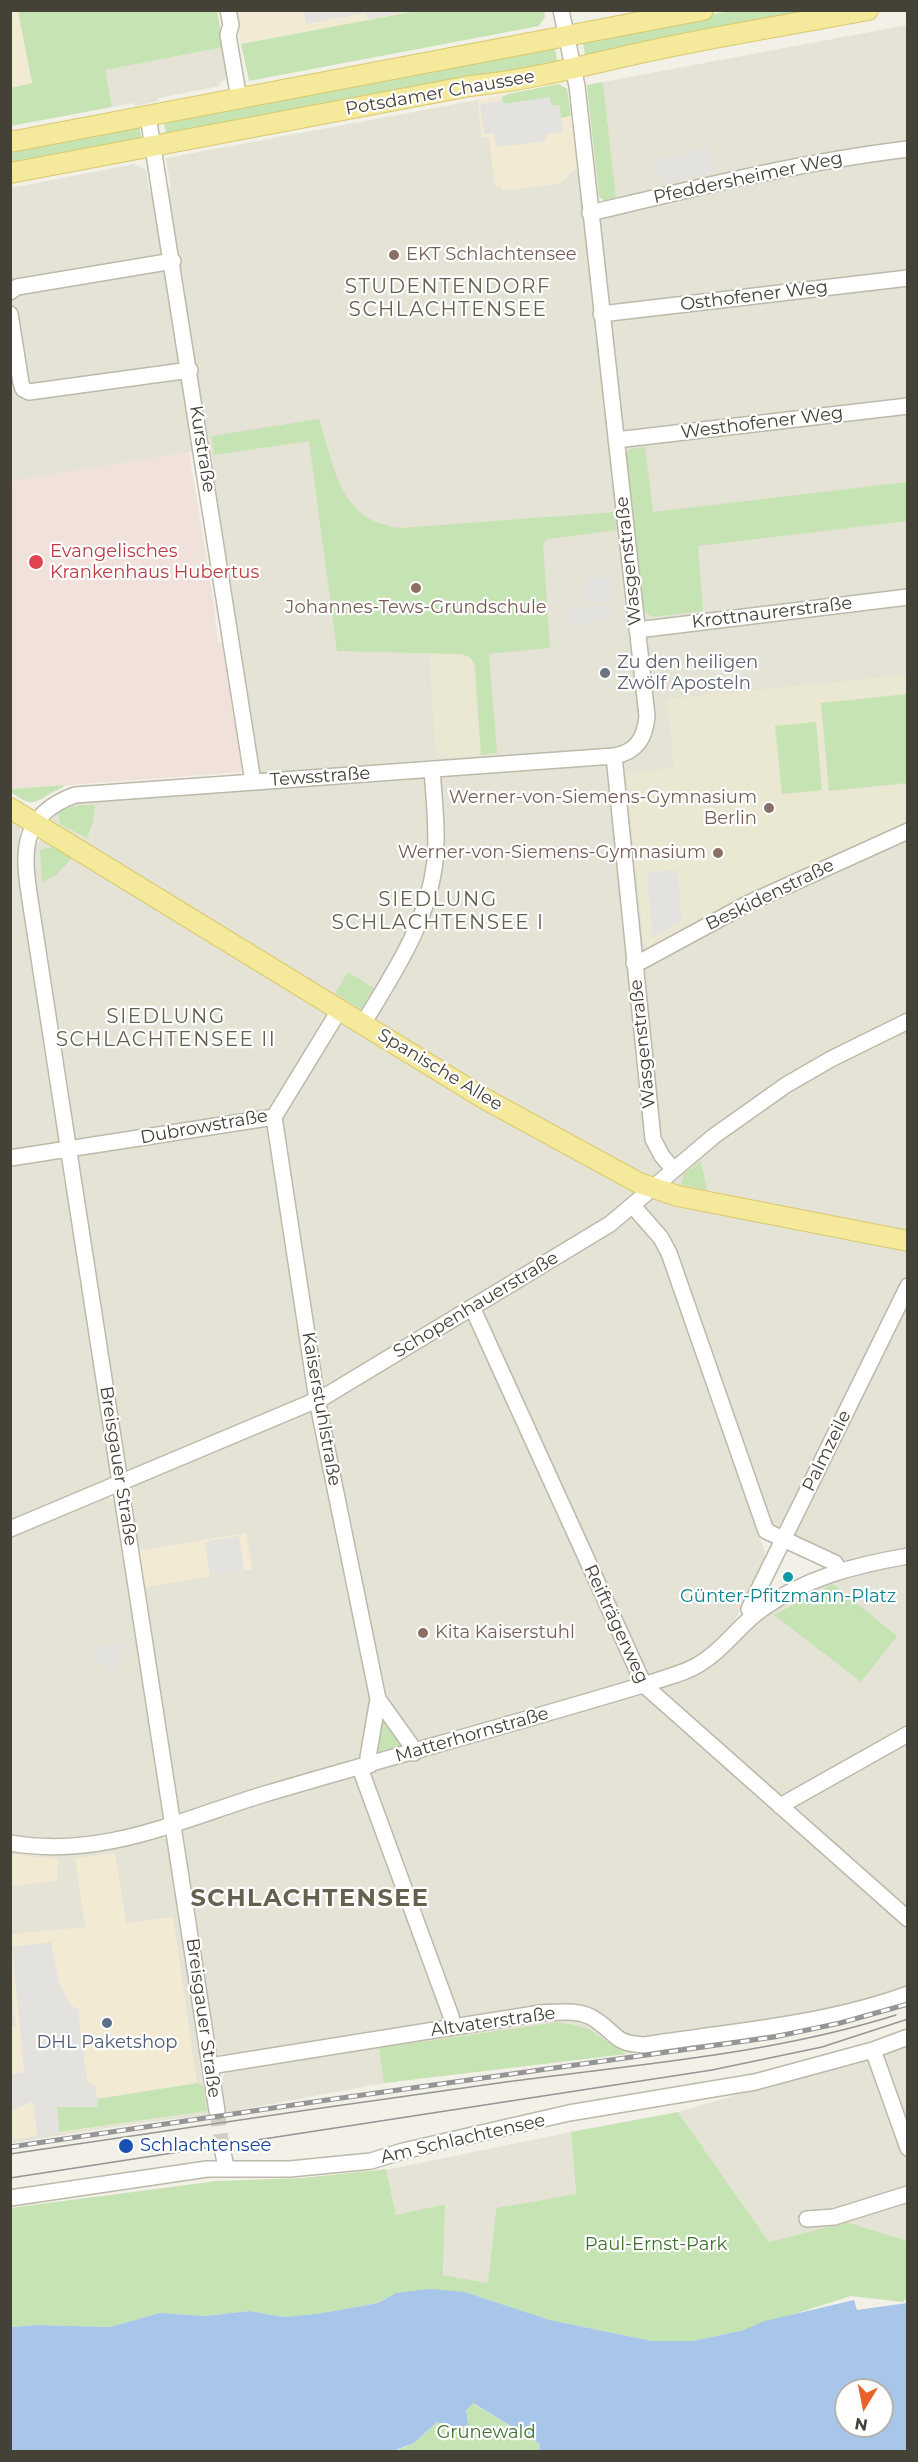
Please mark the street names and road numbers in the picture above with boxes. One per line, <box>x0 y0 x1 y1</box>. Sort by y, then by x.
street label: Potsdamer Chaussee <box>344 66 536 120</box>
street label: Pfeddersheimer Weg <box>651 147 845 209</box>
street label: Osthofener Weg <box>679 276 829 316</box>
street label: Westhofener Weg <box>680 402 844 444</box>
street label: Kurstraße <box>184 404 220 494</box>
street label: Wasgenstraße <box>611 495 647 627</box>
street label: Krottnaurerstraße <box>691 592 853 634</box>
street label: Tewsstraße <box>269 763 371 791</box>
street label: Beskidenstraße <box>702 855 838 935</box>
street label: Wasgenstraße <box>625 978 661 1110</box>
street label: Spanische Allee <box>374 1024 506 1116</box>
street label: Dubrowstraße <box>139 1105 269 1149</box>
street label: Schopenhauerstraße <box>390 1247 562 1363</box>
street label: Kaiserstuhlstraße <box>297 1330 345 1488</box>
street label: Breisgauer Straße <box>95 1385 141 1547</box>
street label: Palmzeile <box>798 1407 856 1495</box>
street label: Reifträgerweg <box>579 1561 653 1687</box>
street label: Matterhornstraße <box>393 1703 551 1767</box>
street label: Breisgauer Straße <box>181 1937 225 2099</box>
street label: Altvaterstraße <box>429 2003 557 2041</box>
street label: Am Schlachtensee <box>379 2110 547 2168</box>

